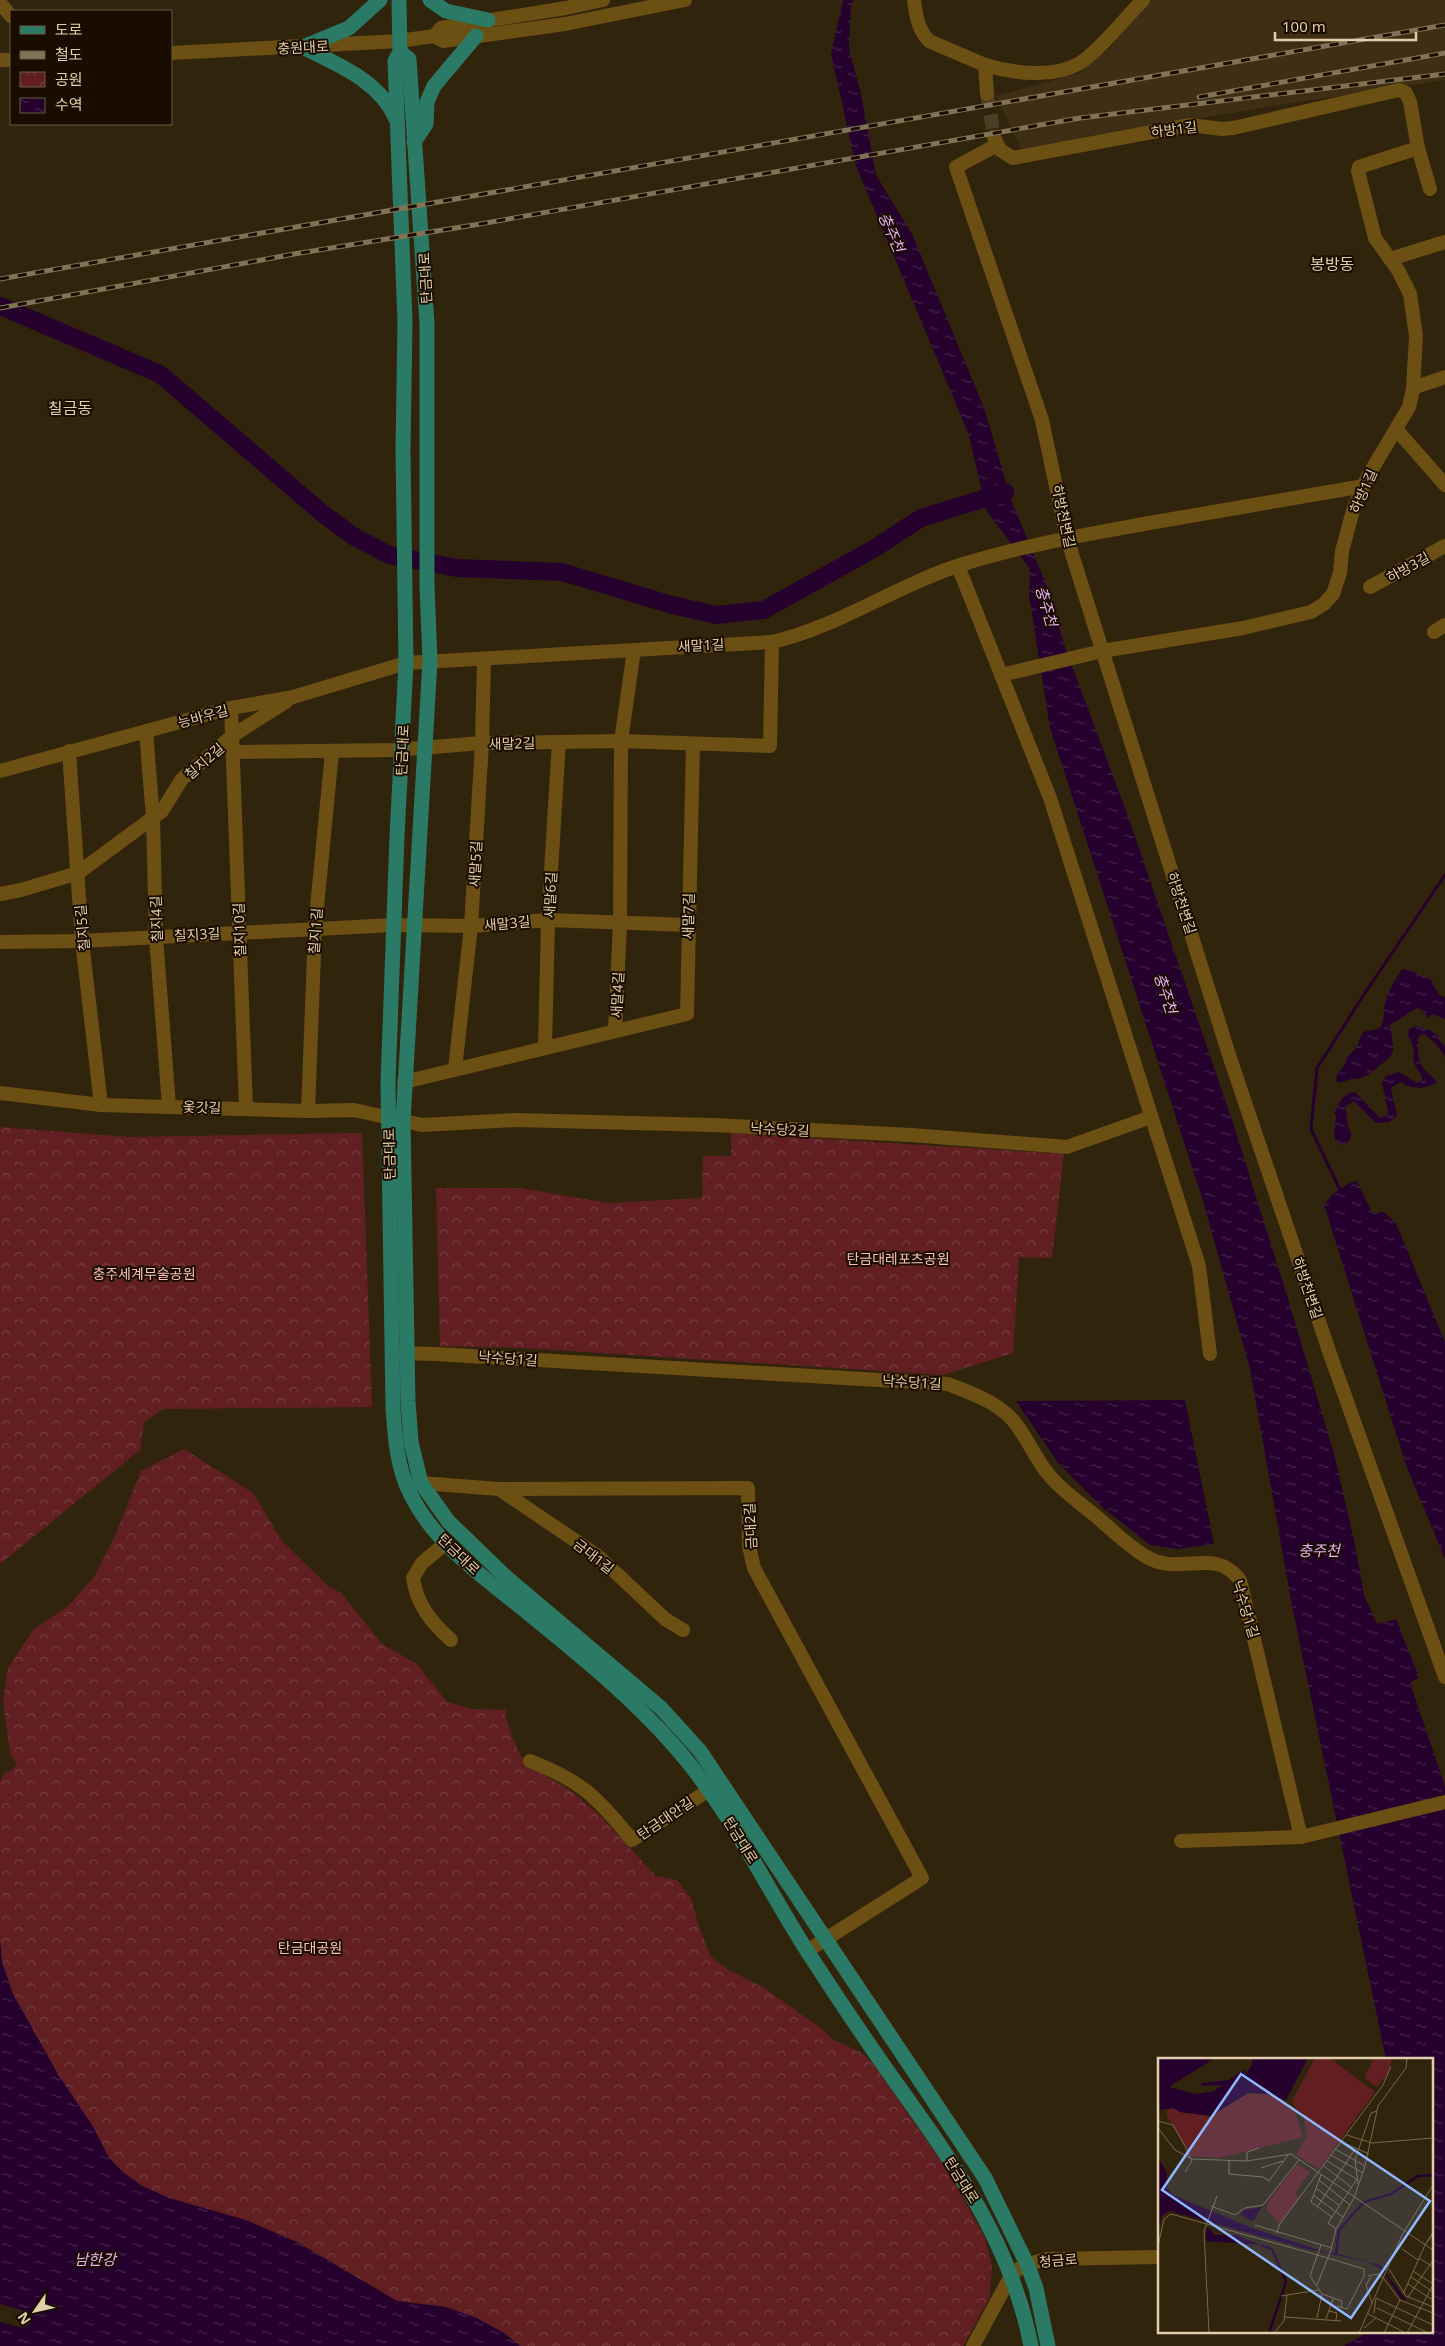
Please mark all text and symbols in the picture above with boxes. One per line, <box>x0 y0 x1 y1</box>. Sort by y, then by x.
legend <box>10 10 172 125</box>
scale bar <box>1275 10 1416 42</box>
text: 100 m <box>1282 16 1326 36</box>
text: 도로 <box>55 19 83 39</box>
street label: 충원대로 <box>277 36 329 58</box>
text: 철도 <box>55 44 83 64</box>
text: 공원 <box>55 69 83 89</box>
text: 수역 <box>55 94 83 114</box>
street label: 하방1길 <box>1150 117 1198 141</box>
water label: 충주천 <box>874 209 910 257</box>
street label: 탄금대로 <box>414 252 436 304</box>
district label: 봉방동 <box>1310 253 1354 275</box>
district label: 칠금동 <box>48 397 92 419</box>
street label: 하방1길 <box>1345 466 1381 516</box>
street label: 하방천변길 <box>1048 483 1080 549</box>
street label: 하방3길 <box>1383 547 1433 587</box>
water label: 충주천 <box>1032 583 1063 631</box>
street label: 새말1길 <box>677 634 725 656</box>
street label: 능바우길 <box>176 700 230 732</box>
street label: 탄금대로 <box>391 724 413 776</box>
street label: 새말2길 <box>489 733 535 753</box>
street label: 칠지2길 <box>180 739 228 783</box>
street label: 새말5길 <box>464 840 486 888</box>
street label: 하방천변길 <box>1163 869 1201 937</box>
street label: 새말6길 <box>539 871 561 919</box>
street label: 새말7길 <box>678 893 698 939</box>
street label: 칠지4길 <box>146 895 166 943</box>
street label: 칠지10길 <box>229 902 249 958</box>
street label: 칠지5길 <box>71 904 93 952</box>
street label: 칠지1길 <box>304 907 326 955</box>
street label: 새말3길 <box>483 912 531 934</box>
street label: 칠지3길 <box>173 923 221 945</box>
water label: 충주천 <box>1150 970 1183 1018</box>
street label: 새말4길 <box>606 971 628 1019</box>
street label: 옻갓길 <box>182 1097 222 1117</box>
street label: 낙수당2길 <box>750 1118 810 1140</box>
street label: 탄금대로 <box>379 1128 399 1180</box>
park label: 탄금대레포츠공원 <box>846 1249 950 1268</box>
street label: 하방천변길 <box>1289 1254 1327 1322</box>
park label: 충주세계무술공원 <box>92 1264 196 1283</box>
street label: 낙수당1길 <box>478 1346 538 1370</box>
street label: 낙수당1길 <box>882 1371 942 1393</box>
street label: 금대2길 <box>739 1502 761 1550</box>
street label: 탄금대로 <box>434 1529 484 1579</box>
street label: 금대1길 <box>570 1534 618 1578</box>
water label: 충주천 <box>1298 1540 1342 1560</box>
street label: 낙수당1길 <box>1228 1578 1264 1640</box>
street label: 탄금대안길 <box>633 1792 697 1844</box>
street label: 탄금대로 <box>719 1813 763 1867</box>
park label: 탄금대공원 <box>278 1938 342 1957</box>
inset map <box>1158 2058 1432 2334</box>
street label: 탄금대로 <box>940 2153 984 2207</box>
water label: 남한강 <box>74 2249 118 2269</box>
street label: 청금로 <box>1038 2249 1078 2271</box>
north arrow <box>10 2286 60 2336</box>
text: N <box>13 2309 35 2329</box>

